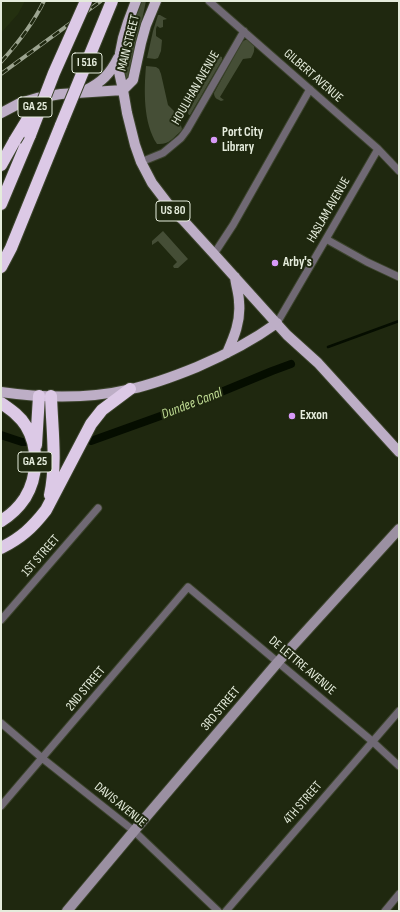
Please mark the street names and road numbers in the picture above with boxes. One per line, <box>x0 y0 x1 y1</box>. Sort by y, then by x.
street label: MAIN STREET <box>114 13 144 73</box>
street label: GILBERT AVENUE <box>280 46 346 106</box>
street label: HOULIHAN AVENUE <box>169 48 223 128</box>
road number: I 516 <box>72 53 102 73</box>
road number: GA 25 <box>18 97 52 117</box>
street label: HASLAM AVENUE <box>304 175 354 245</box>
road number: US 80 <box>156 201 190 221</box>
road number: GA 25 <box>18 452 52 472</box>
street label: 1ST STREET <box>19 532 63 580</box>
street label: DE LETTRE AVENUE <box>265 633 339 699</box>
street label: 2ND STREET <box>63 664 109 714</box>
street label: 3RD STREET <box>198 684 244 734</box>
street label: 4TH STREET <box>280 778 326 828</box>
street label: DAVIS AVENUE <box>91 779 149 831</box>

